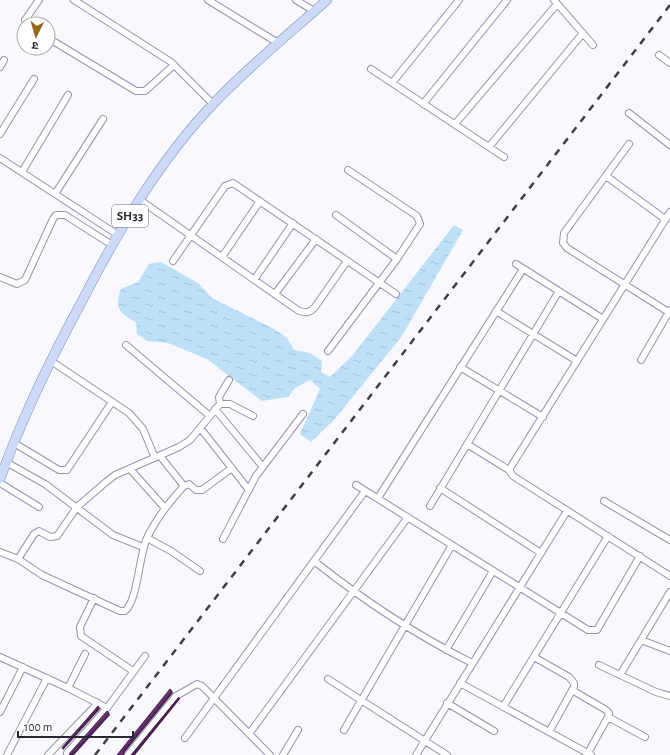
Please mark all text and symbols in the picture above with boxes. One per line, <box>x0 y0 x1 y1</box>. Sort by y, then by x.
north arrow <box>16 16 56 56</box>
text: उ <box>31 40 39 51</box>
road number: SH33 <box>112 205 148 227</box>
scale bar <box>18 713 133 739</box>
text: 100 m <box>24 721 52 733</box>

